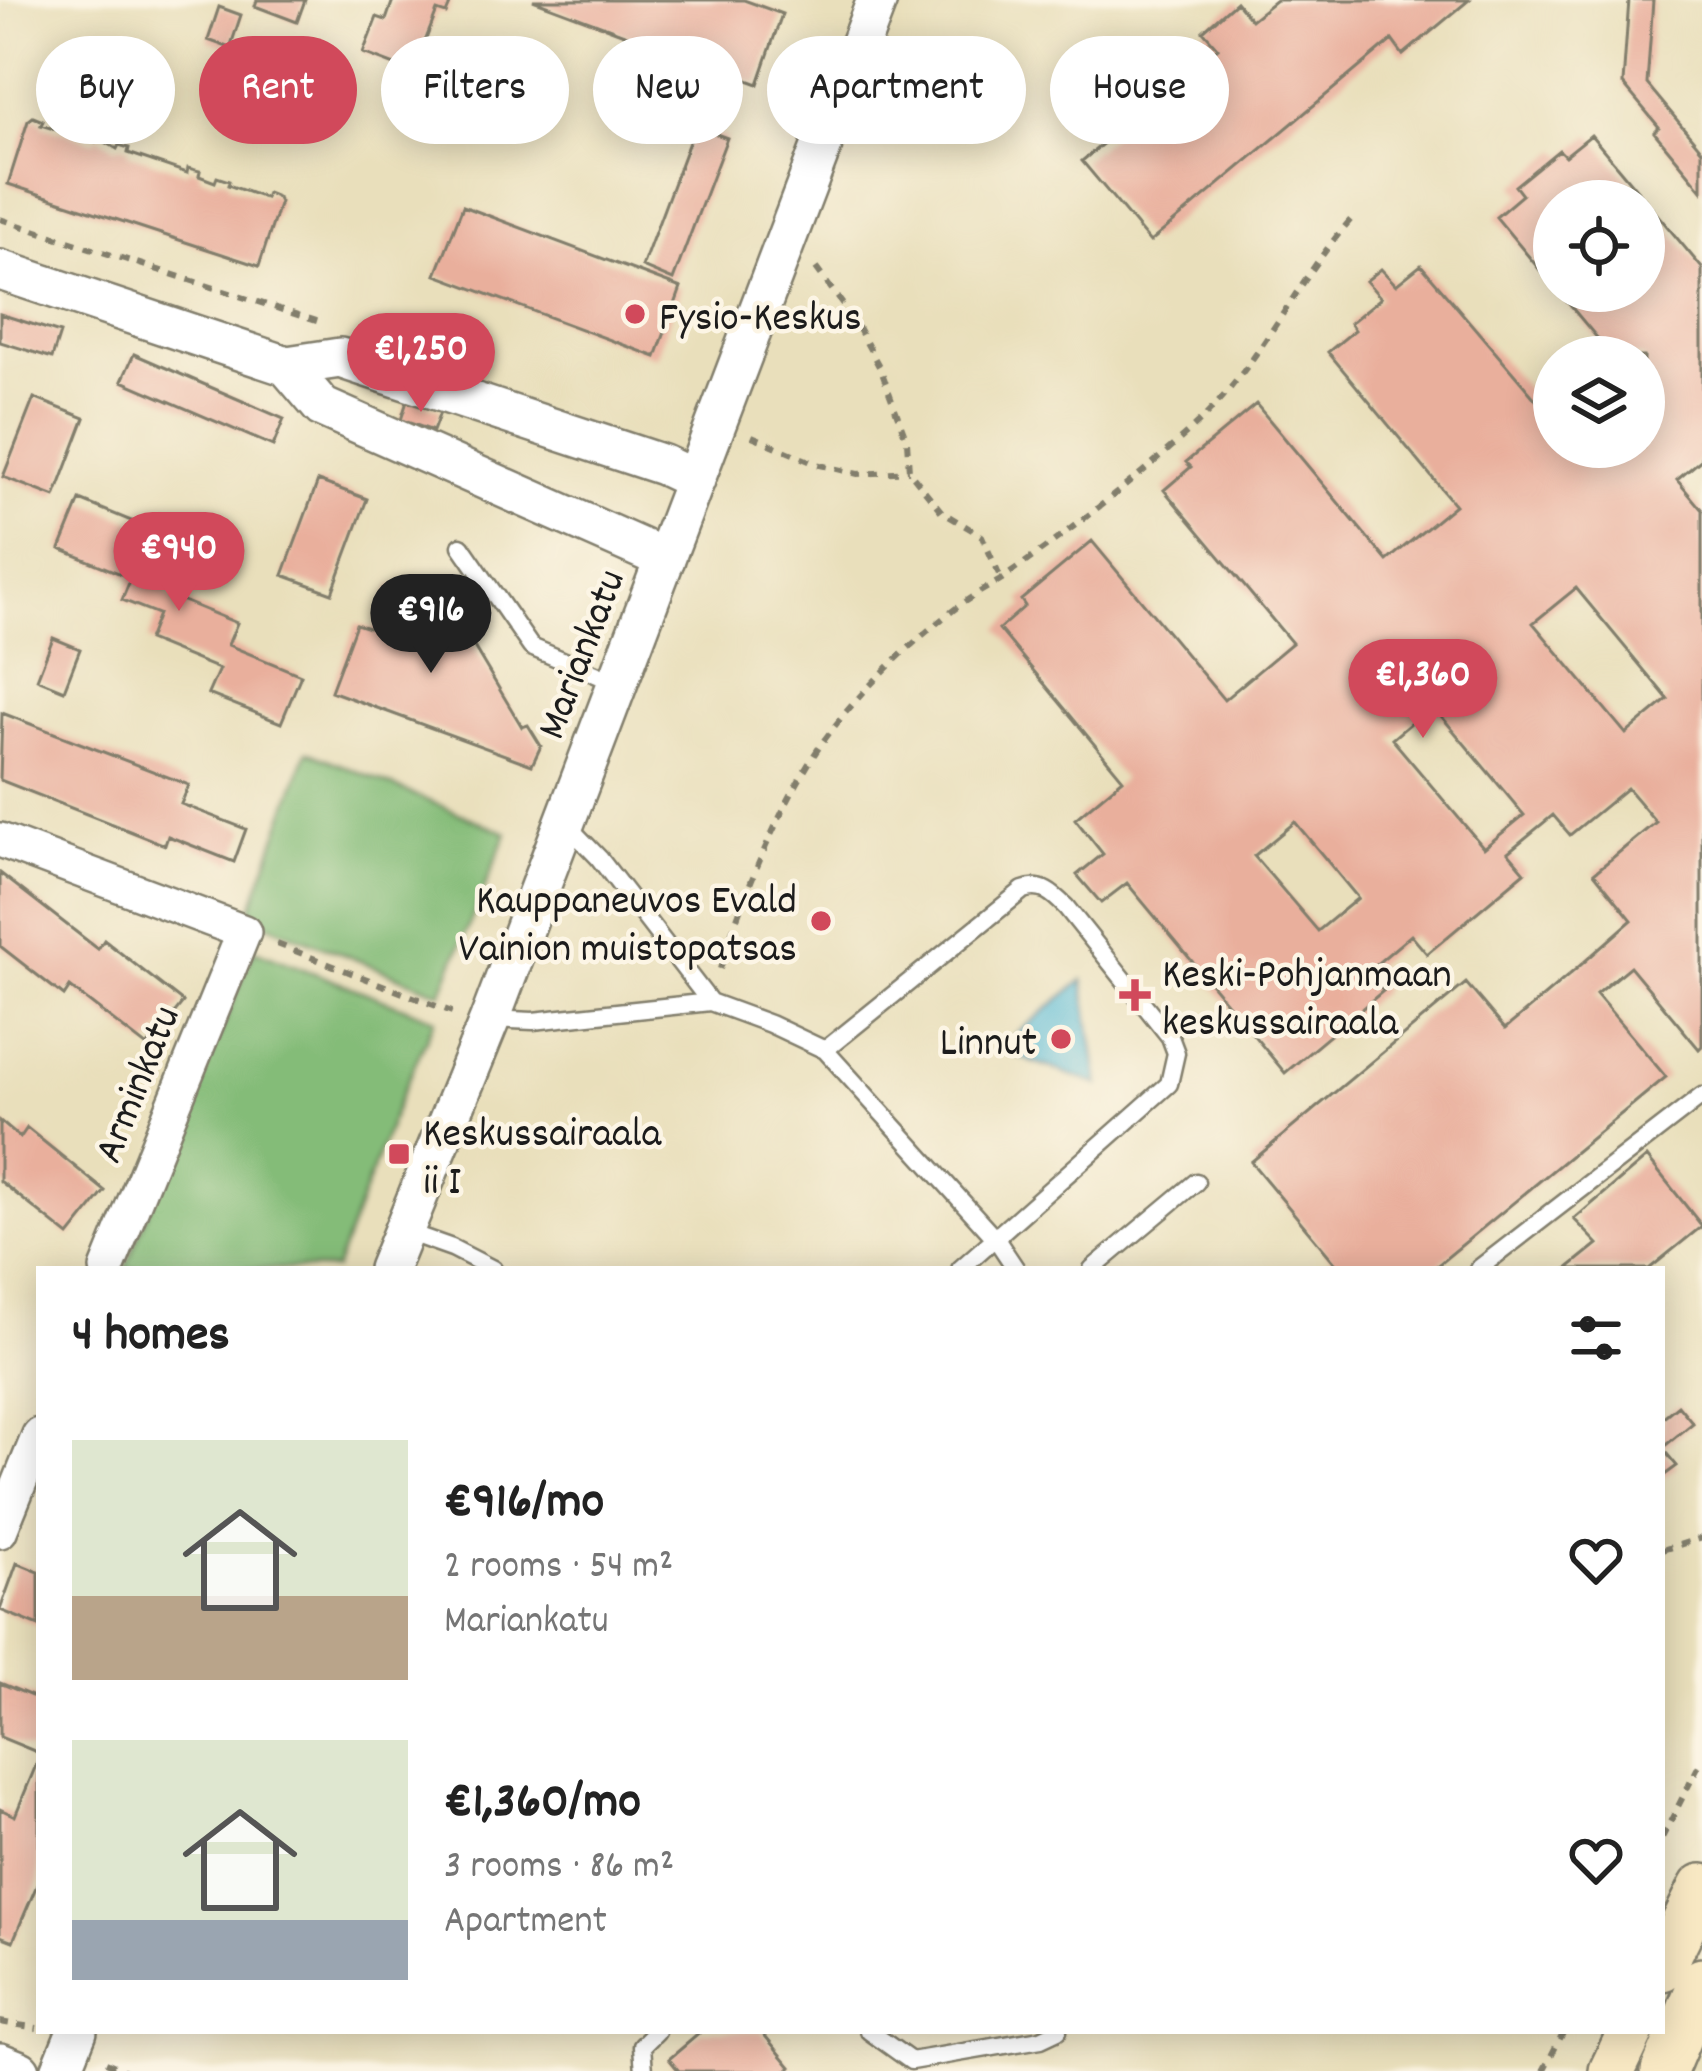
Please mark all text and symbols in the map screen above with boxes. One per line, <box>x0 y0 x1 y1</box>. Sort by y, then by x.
chip: Buy <box>36 36 175 144</box>
chip: Rent <box>199 36 357 144</box>
chip: Filters <box>381 36 569 144</box>
chip: New <box>593 36 743 144</box>
chip: Apartment <box>767 36 1026 144</box>
chip: House <box>1050 36 1229 144</box>
map controls <box>1533 180 1665 468</box>
button: locate <box>1533 180 1665 312</box>
place label: Fysio-Keskus <box>659 291 862 351</box>
marker: Fysio-Keskus <box>622 301 648 327</box>
pin: €1,250 <box>323 313 519 415</box>
text: €1,250 <box>374 324 468 379</box>
button: layers <box>1533 336 1665 468</box>
pin: €940 <box>108 512 250 614</box>
text: €940 <box>140 523 218 578</box>
street label: Mariankatu <box>525 562 644 749</box>
pin: €916 <box>360 574 502 676</box>
text: €916 <box>397 585 465 640</box>
pin: €1,360 <box>1325 639 1521 741</box>
text: €1,360 <box>1375 650 1471 705</box>
place label: Kauppaneuvos Evald Vainion muistopatsas <box>458 874 797 982</box>
marker: Kauppaneuvos Evald Vainion muistopatsas <box>808 908 834 934</box>
place label: Keski-Pohjanmaan keskussairaala <box>1162 948 1452 1056</box>
marker: Keski-Pohjanmaan keskussairaala <box>1119 979 1151 1011</box>
street label: Arminkatu <box>82 998 199 1173</box>
place label: Linnut <box>940 1016 1037 1076</box>
marker: Linnut <box>1048 1026 1074 1052</box>
place label: Keskussairaala ii I <box>423 1107 663 1215</box>
marker: Keskussairaala ii I <box>386 1141 412 1167</box>
text: 4 homes <box>72 1302 230 1374</box>
icon: filters <box>1563 1305 1629 1371</box>
text: €916/mo <box>444 1469 604 1541</box>
icon: home <box>168 1488 312 1632</box>
icon: heart <box>1563 1527 1629 1593</box>
text: 2 rooms · 54 m² <box>444 1541 673 1596</box>
text: Mariankatu <box>444 1596 609 1651</box>
text: €1,360/mo <box>444 1769 641 1841</box>
icon: home <box>168 1788 312 1932</box>
icon: heart <box>1563 1827 1629 1893</box>
text: 3 rooms · 86 m² <box>444 1841 674 1896</box>
text: Apartment <box>444 1896 607 1951</box>

